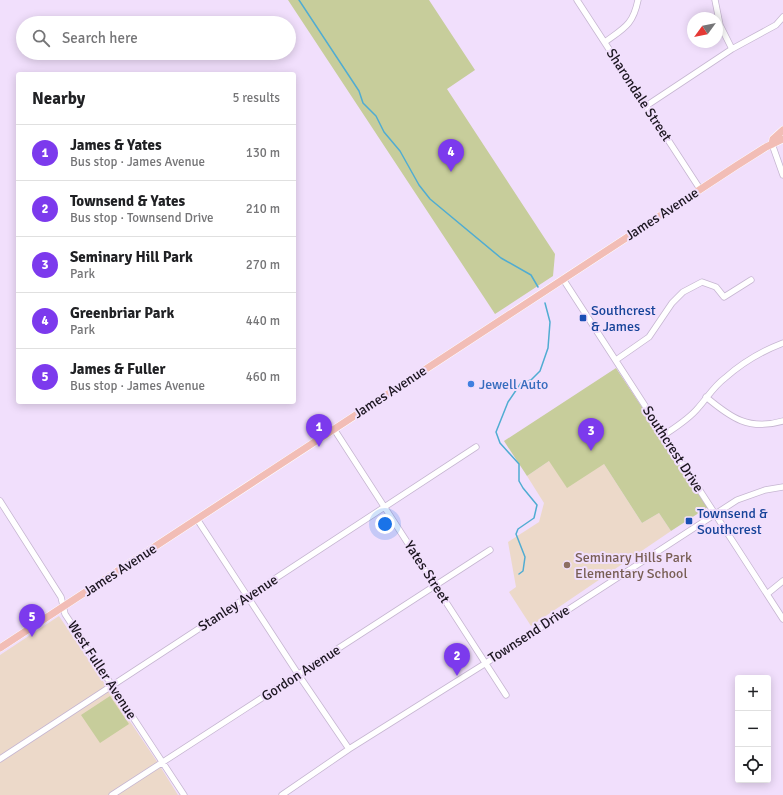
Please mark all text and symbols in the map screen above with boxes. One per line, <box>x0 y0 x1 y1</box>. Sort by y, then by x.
north arrow <box>687 12 723 48</box>
search box <box>16 16 296 60</box>
icon: search <box>30 27 52 49</box>
text: Search here <box>62 29 138 47</box>
street label: Sharondale Street <box>603 45 675 145</box>
text: Nearby <box>32 88 85 109</box>
text: 5 results <box>232 90 280 106</box>
text: James & Yates <box>70 136 162 154</box>
pin: 4 <box>438 139 464 172</box>
text: 1 <box>41 145 49 161</box>
text: 130 m <box>246 145 280 161</box>
text: Bus stop · James Avenue <box>70 154 205 170</box>
street label: James Avenue <box>622 184 702 244</box>
text: Townsend & Yates <box>70 192 185 210</box>
text: 2 <box>41 201 49 217</box>
text: 210 m <box>246 201 280 217</box>
text: Bus stop · Townsend Drive <box>70 210 214 226</box>
text: Seminary Hill Park <box>70 248 193 266</box>
text: 3 <box>41 257 49 273</box>
text: 270 m <box>246 257 280 273</box>
text: Park <box>70 266 95 282</box>
place label: Southcrest & James <box>591 302 656 335</box>
text: Greenbriar Park <box>70 304 174 322</box>
text: 4 <box>41 313 49 329</box>
text: 440 m <box>246 313 280 329</box>
marker: Southcrest & James <box>578 313 588 323</box>
text: Park <box>70 322 95 338</box>
text: James & Fuller <box>70 360 165 378</box>
street label: James Avenue <box>350 362 430 422</box>
text: 5 <box>41 369 49 385</box>
text: 460 m <box>246 369 280 385</box>
place label: Jewell Auto <box>479 376 548 393</box>
text: Bus stop · James Avenue <box>70 378 205 394</box>
marker: Jewell Auto <box>466 379 476 389</box>
street label: Southcrest Drive <box>639 403 707 495</box>
pin: 1 <box>306 414 332 447</box>
pin: 3 <box>578 418 604 451</box>
place label: Townsend & Southcrest <box>697 505 768 538</box>
your location <box>375 514 395 534</box>
marker: Townsend & Southcrest <box>684 516 694 526</box>
street label: Yates Street <box>401 538 453 606</box>
street label: James Avenue <box>80 540 160 600</box>
place label: Seminary Hills Park Elementary School <box>575 549 692 582</box>
marker: Seminary Hills Park Elementary School <box>562 560 572 570</box>
street label: Stanley Avenue <box>195 571 281 635</box>
street label: Townsend Drive <box>485 601 573 667</box>
pin: 5 <box>19 604 45 637</box>
street label: West Fuller Avenue <box>64 618 140 722</box>
street label: Gordon Avenue <box>258 641 344 705</box>
pin: 2 <box>444 643 470 676</box>
map controls <box>735 675 771 783</box>
button: + <box>735 675 771 711</box>
button: − <box>735 711 771 747</box>
button: locate <box>735 747 771 783</box>

